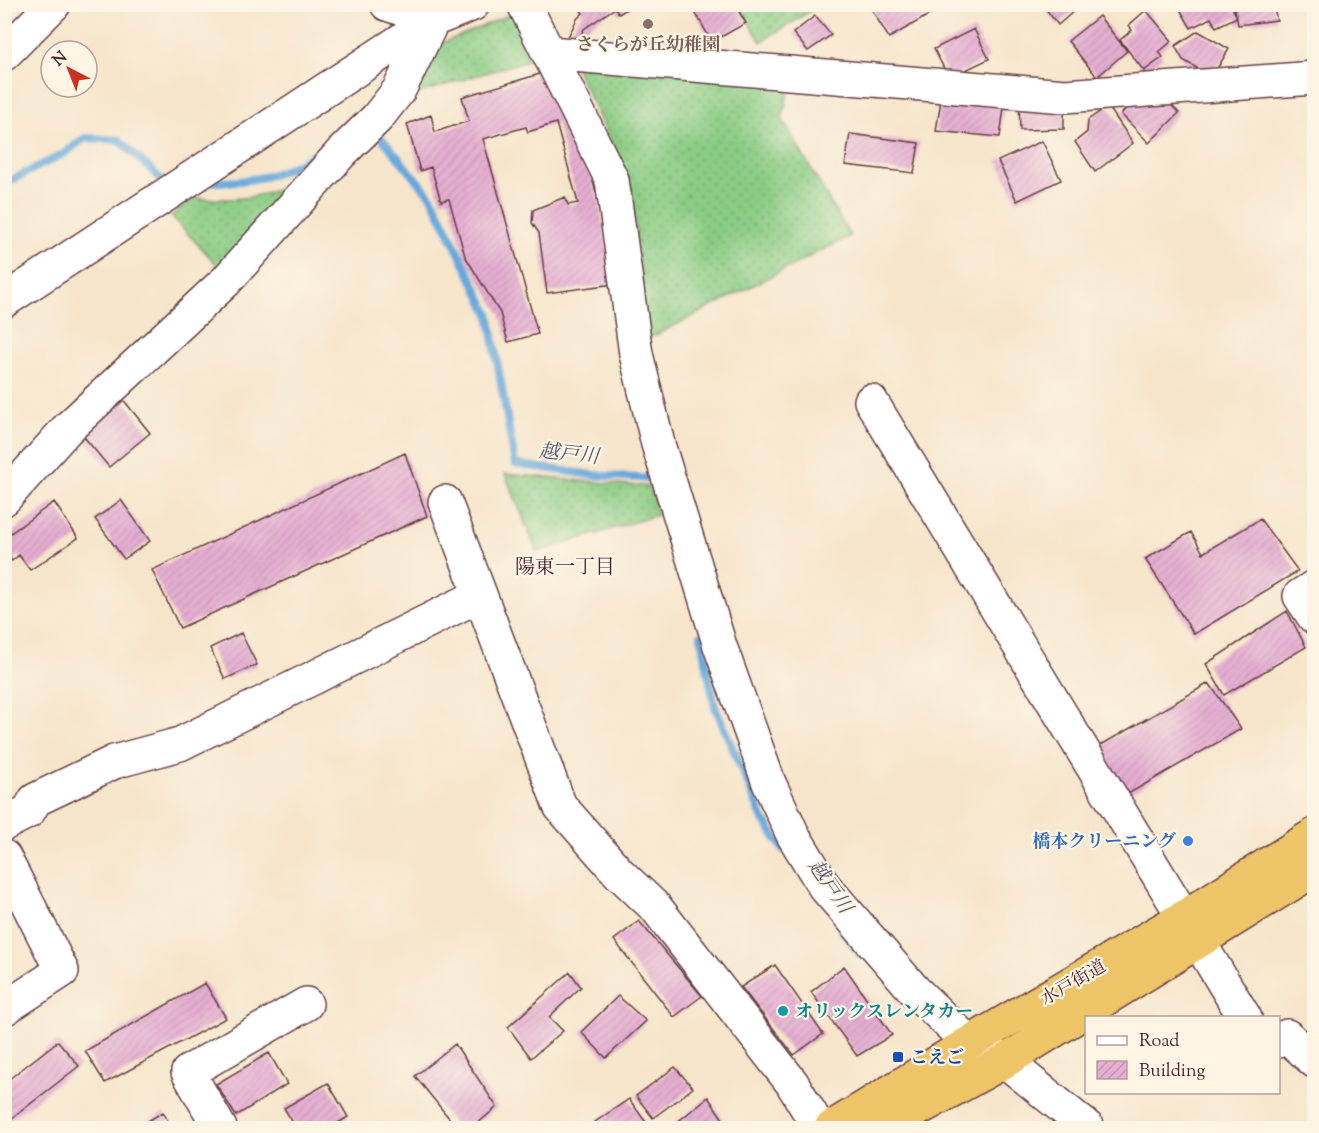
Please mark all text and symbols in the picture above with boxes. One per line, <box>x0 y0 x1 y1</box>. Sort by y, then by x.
marker: さくらが丘幼稚園 <box>641 17 655 31</box>
place label: さくらが丘幼稚園 <box>576 33 720 59</box>
north arrow <box>39 39 99 99</box>
text: N <box>48 47 73 73</box>
water label: 越戸川 <box>537 438 602 473</box>
district label: 陽東一丁目 <box>515 554 615 583</box>
place label: 橋本クリーニング <box>1032 830 1176 856</box>
marker: 橋本クリーニング <box>1181 834 1195 848</box>
water label: 越戸川 <box>800 855 859 922</box>
street label: 水戸街道 <box>1036 954 1112 1013</box>
place label: オリックスレンタカー <box>795 1000 973 1026</box>
marker: オリックスレンタカー <box>776 1004 790 1018</box>
legend <box>1085 1016 1280 1094</box>
text: Road <box>1139 1029 1179 1055</box>
place label: こえご <box>910 1046 964 1072</box>
marker: こえご <box>891 1050 905 1064</box>
text: Building <box>1139 1059 1205 1085</box>

